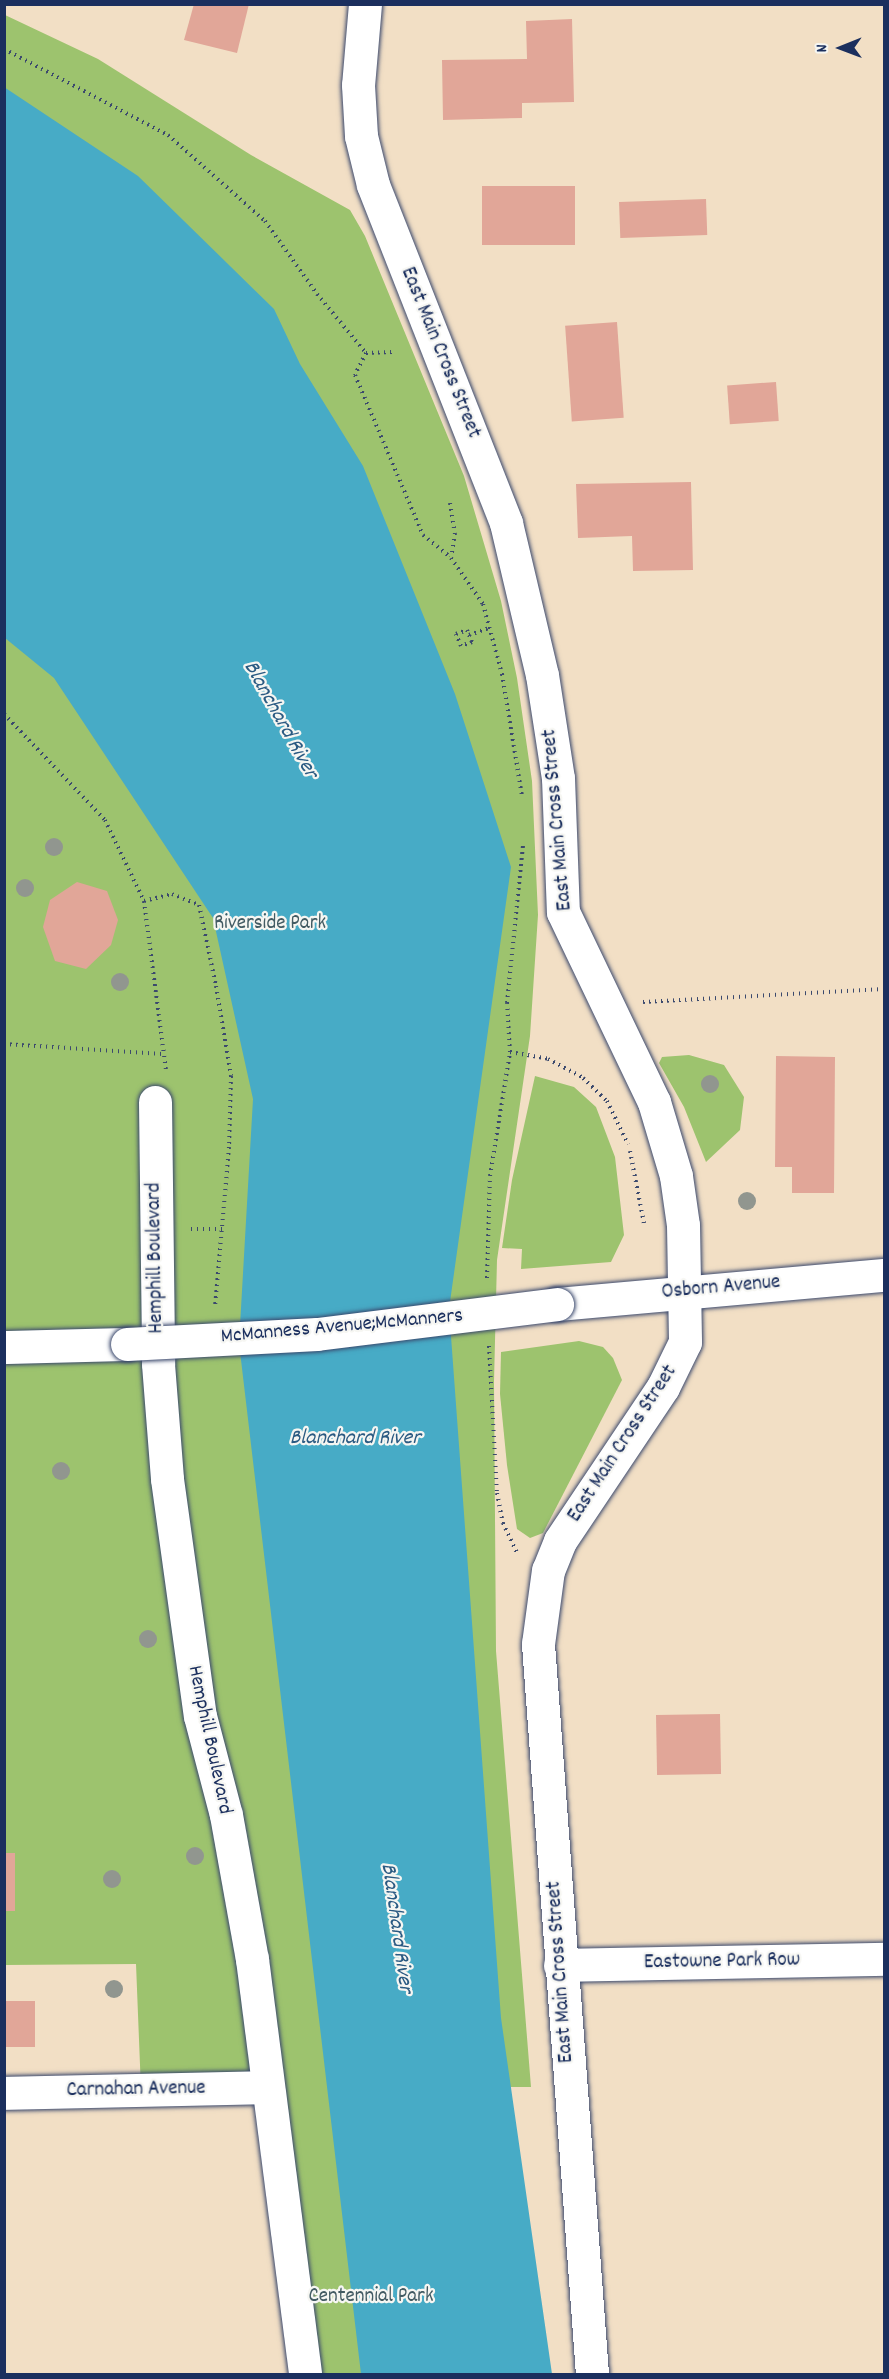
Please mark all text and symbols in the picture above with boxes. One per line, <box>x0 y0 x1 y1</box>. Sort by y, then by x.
north arrow <box>811 18 871 78</box>
text: N <box>811 44 834 52</box>
street label: East Main Cross Street <box>394 264 486 442</box>
water label: Blanchard River <box>237 656 323 784</box>
street label: East Main Cross Street <box>538 728 578 912</box>
park label: Riverside Park <box>214 911 326 937</box>
street label: Hemphill Boulevard <box>142 1182 170 1334</box>
street label: Osborn Avenue <box>661 1270 781 1306</box>
street label: McManness Avenue;McManners <box>220 1304 464 1350</box>
street label: East Main Cross Street <box>563 1361 683 1527</box>
water label: Blanchard River <box>290 1426 420 1452</box>
street label: Hemphill Boulevard <box>181 1663 237 1817</box>
water label: Blanchard River <box>374 1861 418 1995</box>
street label: East Main Cross Street <box>542 1880 580 2064</box>
street label: Eastowne Park Row <box>644 1948 800 1976</box>
street label: Carnahan Avenue <box>66 2076 206 2104</box>
park label: Centennial Park <box>309 2284 433 2310</box>

